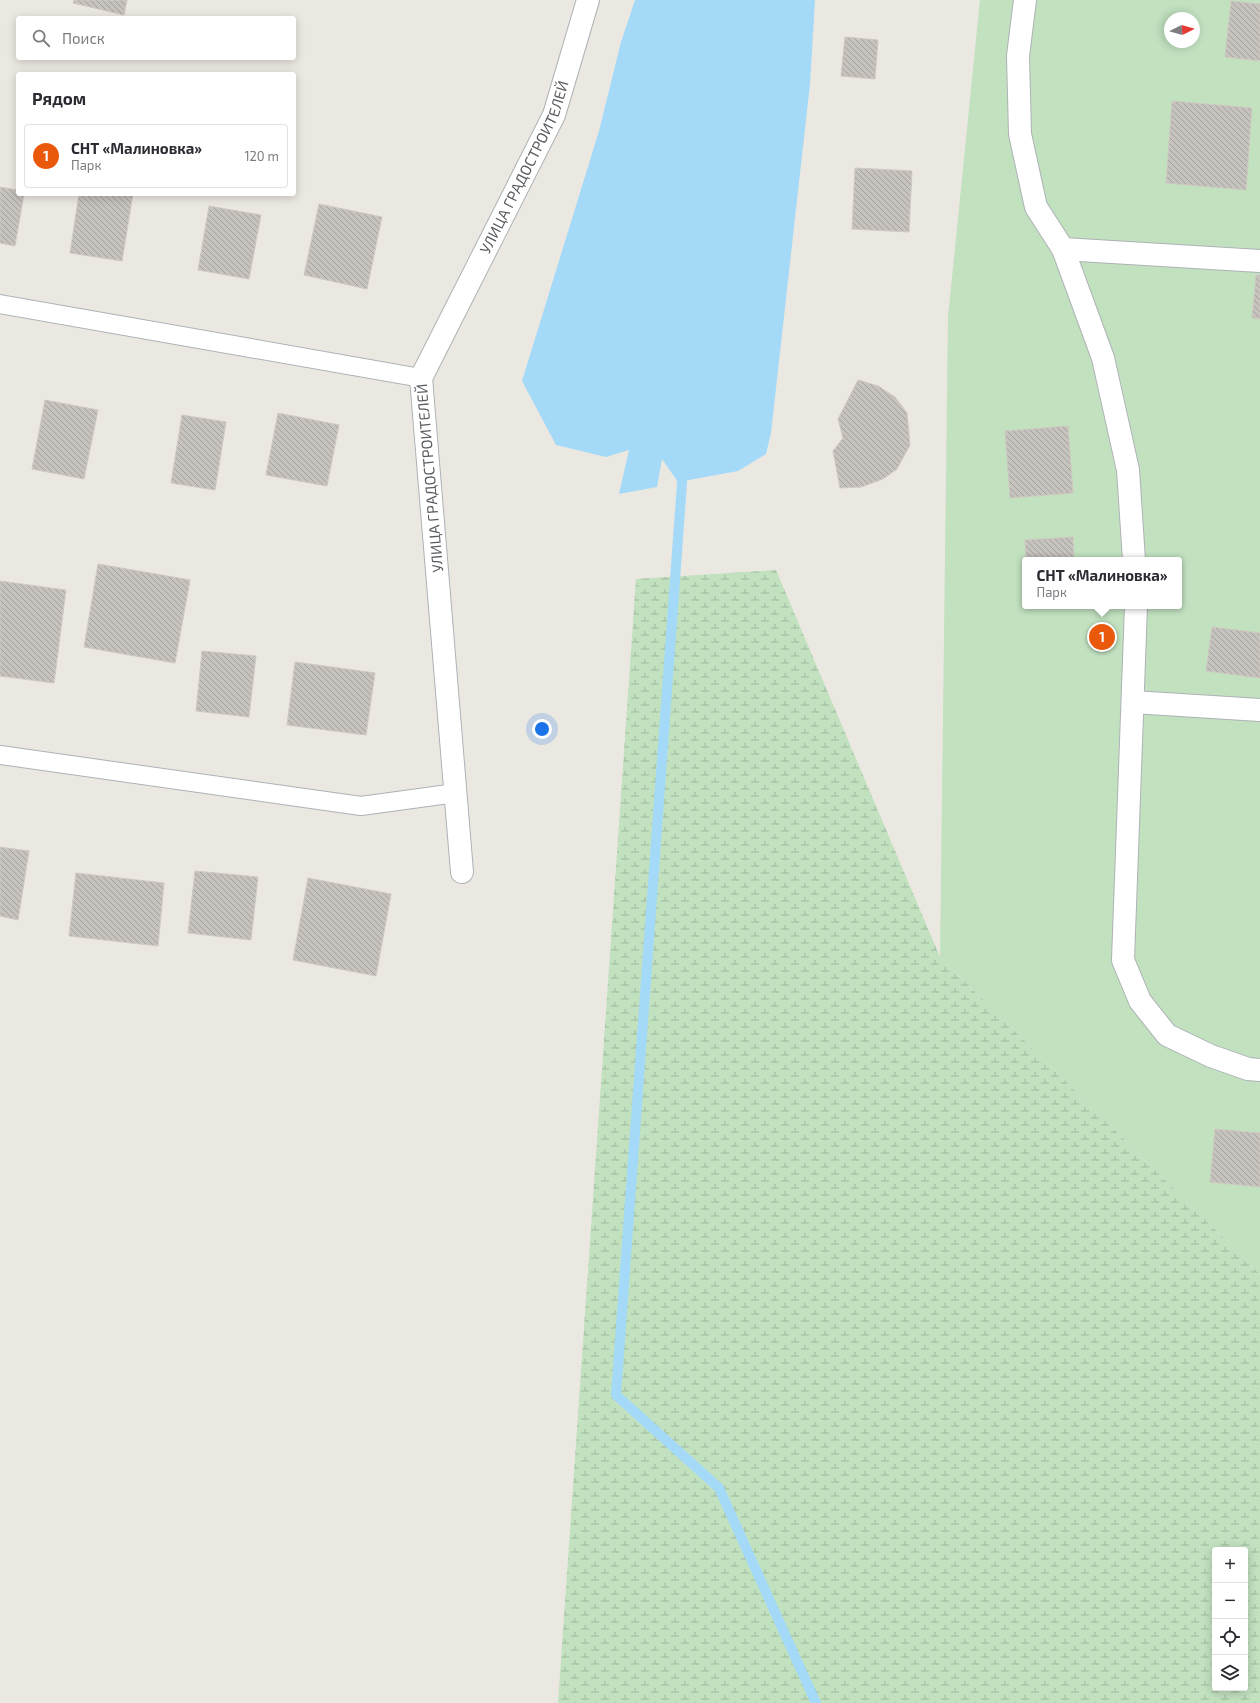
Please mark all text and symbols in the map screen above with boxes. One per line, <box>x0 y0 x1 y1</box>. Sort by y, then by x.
north arrow <box>1164 12 1200 48</box>
search box <box>16 16 296 60</box>
icon: search <box>30 27 52 49</box>
text: Поиск <box>62 29 105 47</box>
street label: УЛИЦА ГРАДОСТРОИТЕЛЕЙ <box>475 78 572 256</box>
text: Рядом <box>32 88 86 108</box>
text: СНТ «Малиновка» <box>71 139 202 157</box>
text: 1 <box>43 148 49 164</box>
text: 120 m <box>244 148 279 164</box>
text: Парк <box>71 157 101 173</box>
street label: УЛИЦА ГРАДОСТРОИТЕЛЕЙ <box>412 383 446 573</box>
popup <box>1022 557 1182 609</box>
text: СНТ «Малиновка» <box>1036 566 1168 584</box>
text: Парк <box>1036 584 1067 600</box>
pin: 1 <box>1089 622 1115 652</box>
your location <box>532 719 552 739</box>
map controls <box>1212 1547 1248 1691</box>
button: + <box>1212 1547 1248 1583</box>
button: − <box>1212 1583 1248 1619</box>
button: locate <box>1212 1619 1248 1655</box>
button: layers <box>1212 1655 1248 1691</box>

